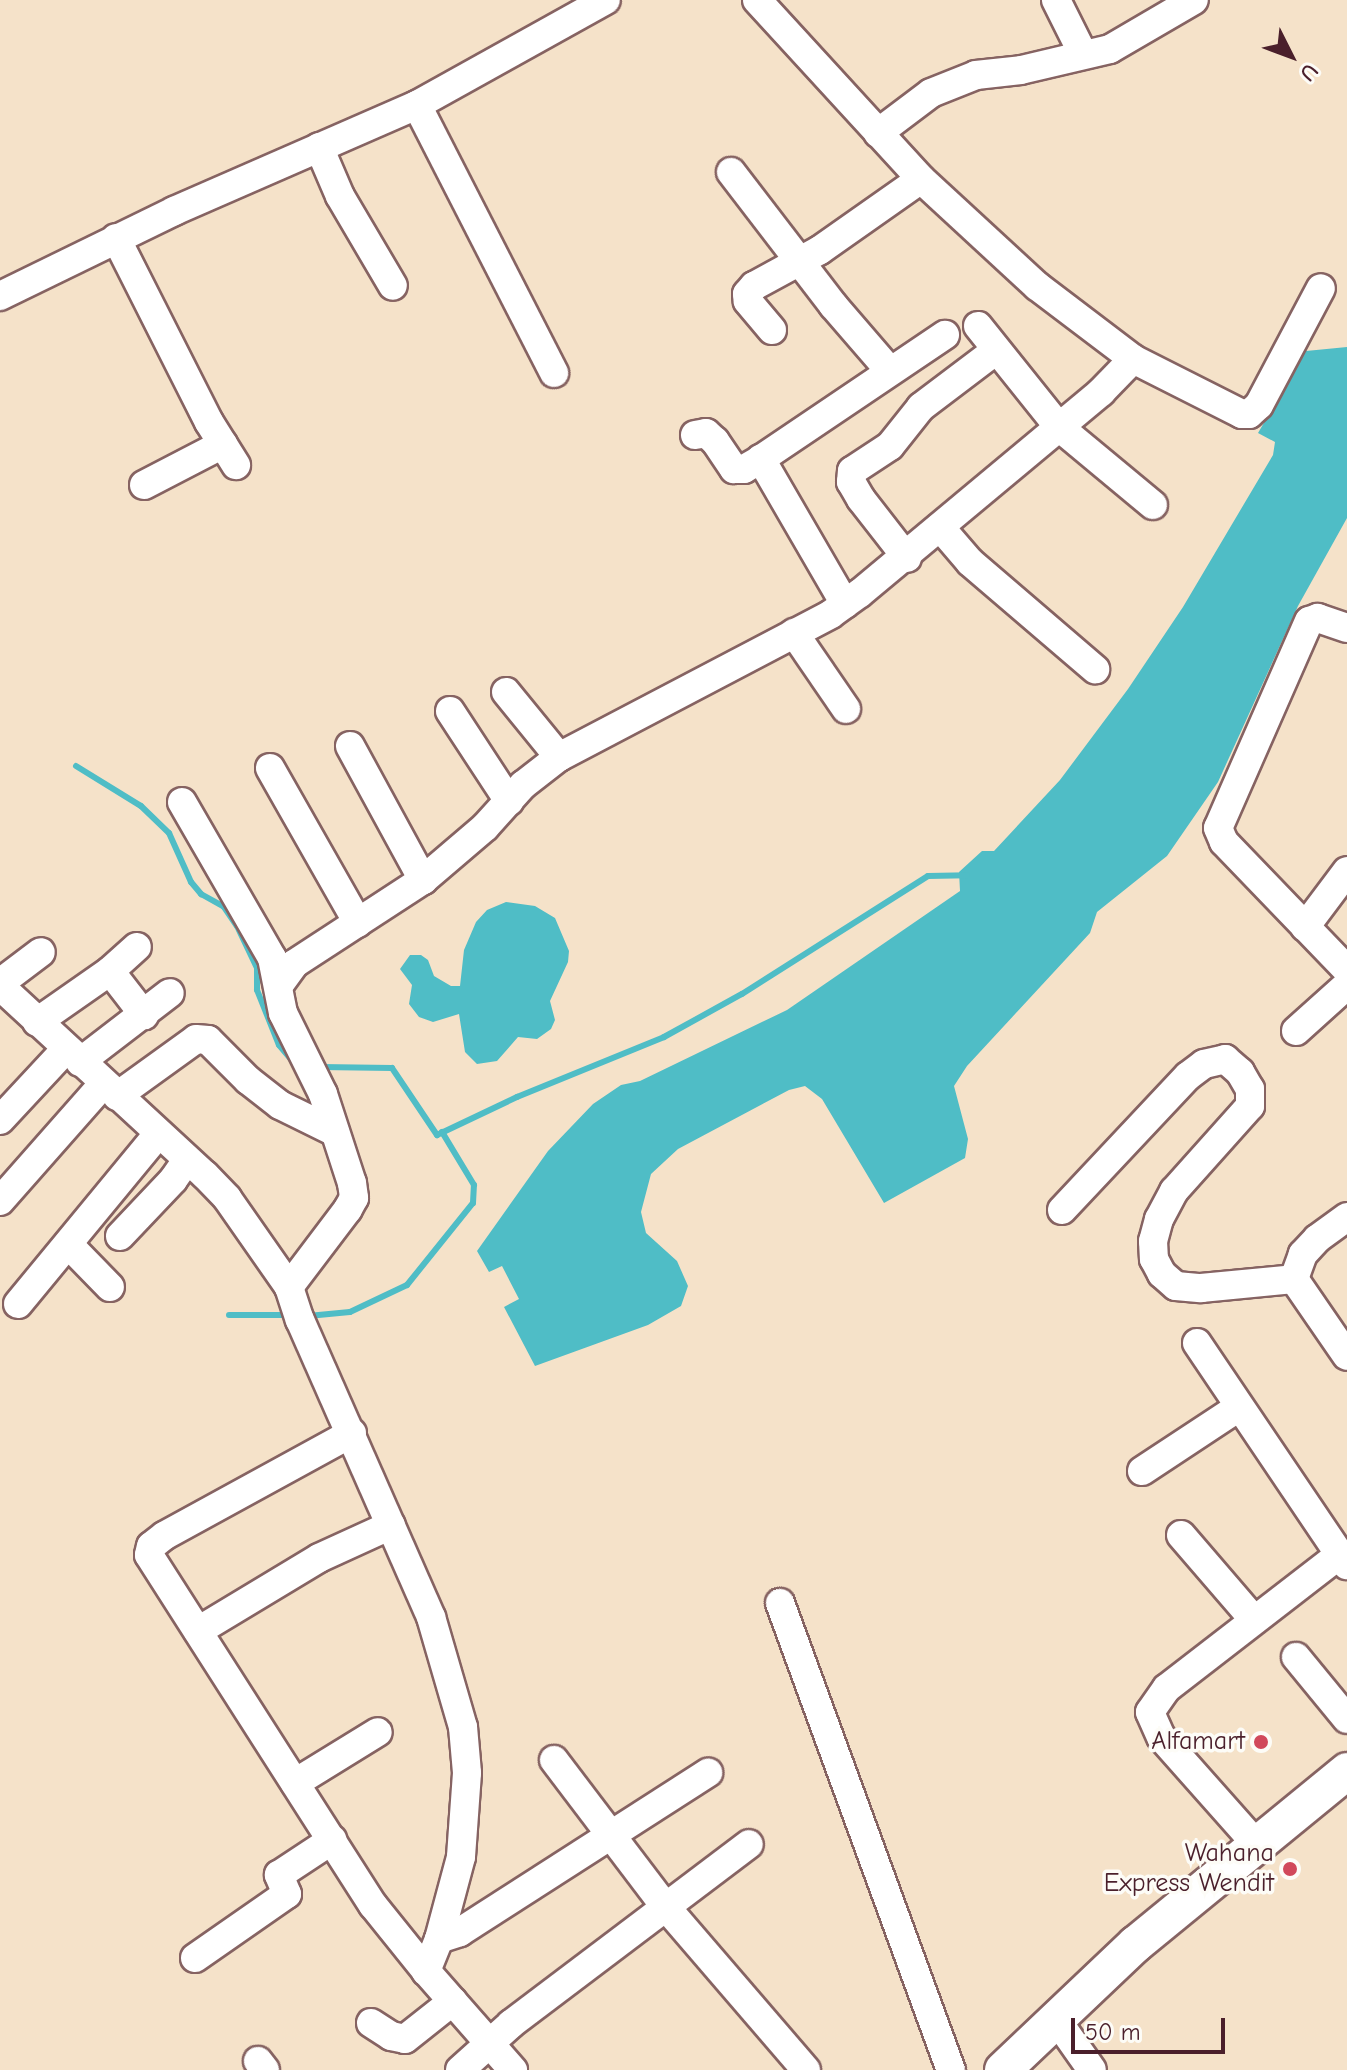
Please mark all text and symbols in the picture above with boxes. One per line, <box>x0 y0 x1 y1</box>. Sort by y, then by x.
north arrow <box>1251 16 1331 96</box>
text: U <box>1294 58 1323 86</box>
place label: Alfamart <box>1151 1726 1245 1758</box>
marker: Alfamart <box>1252 1733 1270 1751</box>
place label: Wahana Express Wendit <box>1104 1838 1274 1900</box>
marker: Wahana Express Wendit <box>1281 1860 1299 1878</box>
scale bar <box>1075 2002 1229 2052</box>
text: 50 m <box>1085 2018 1141 2046</box>

